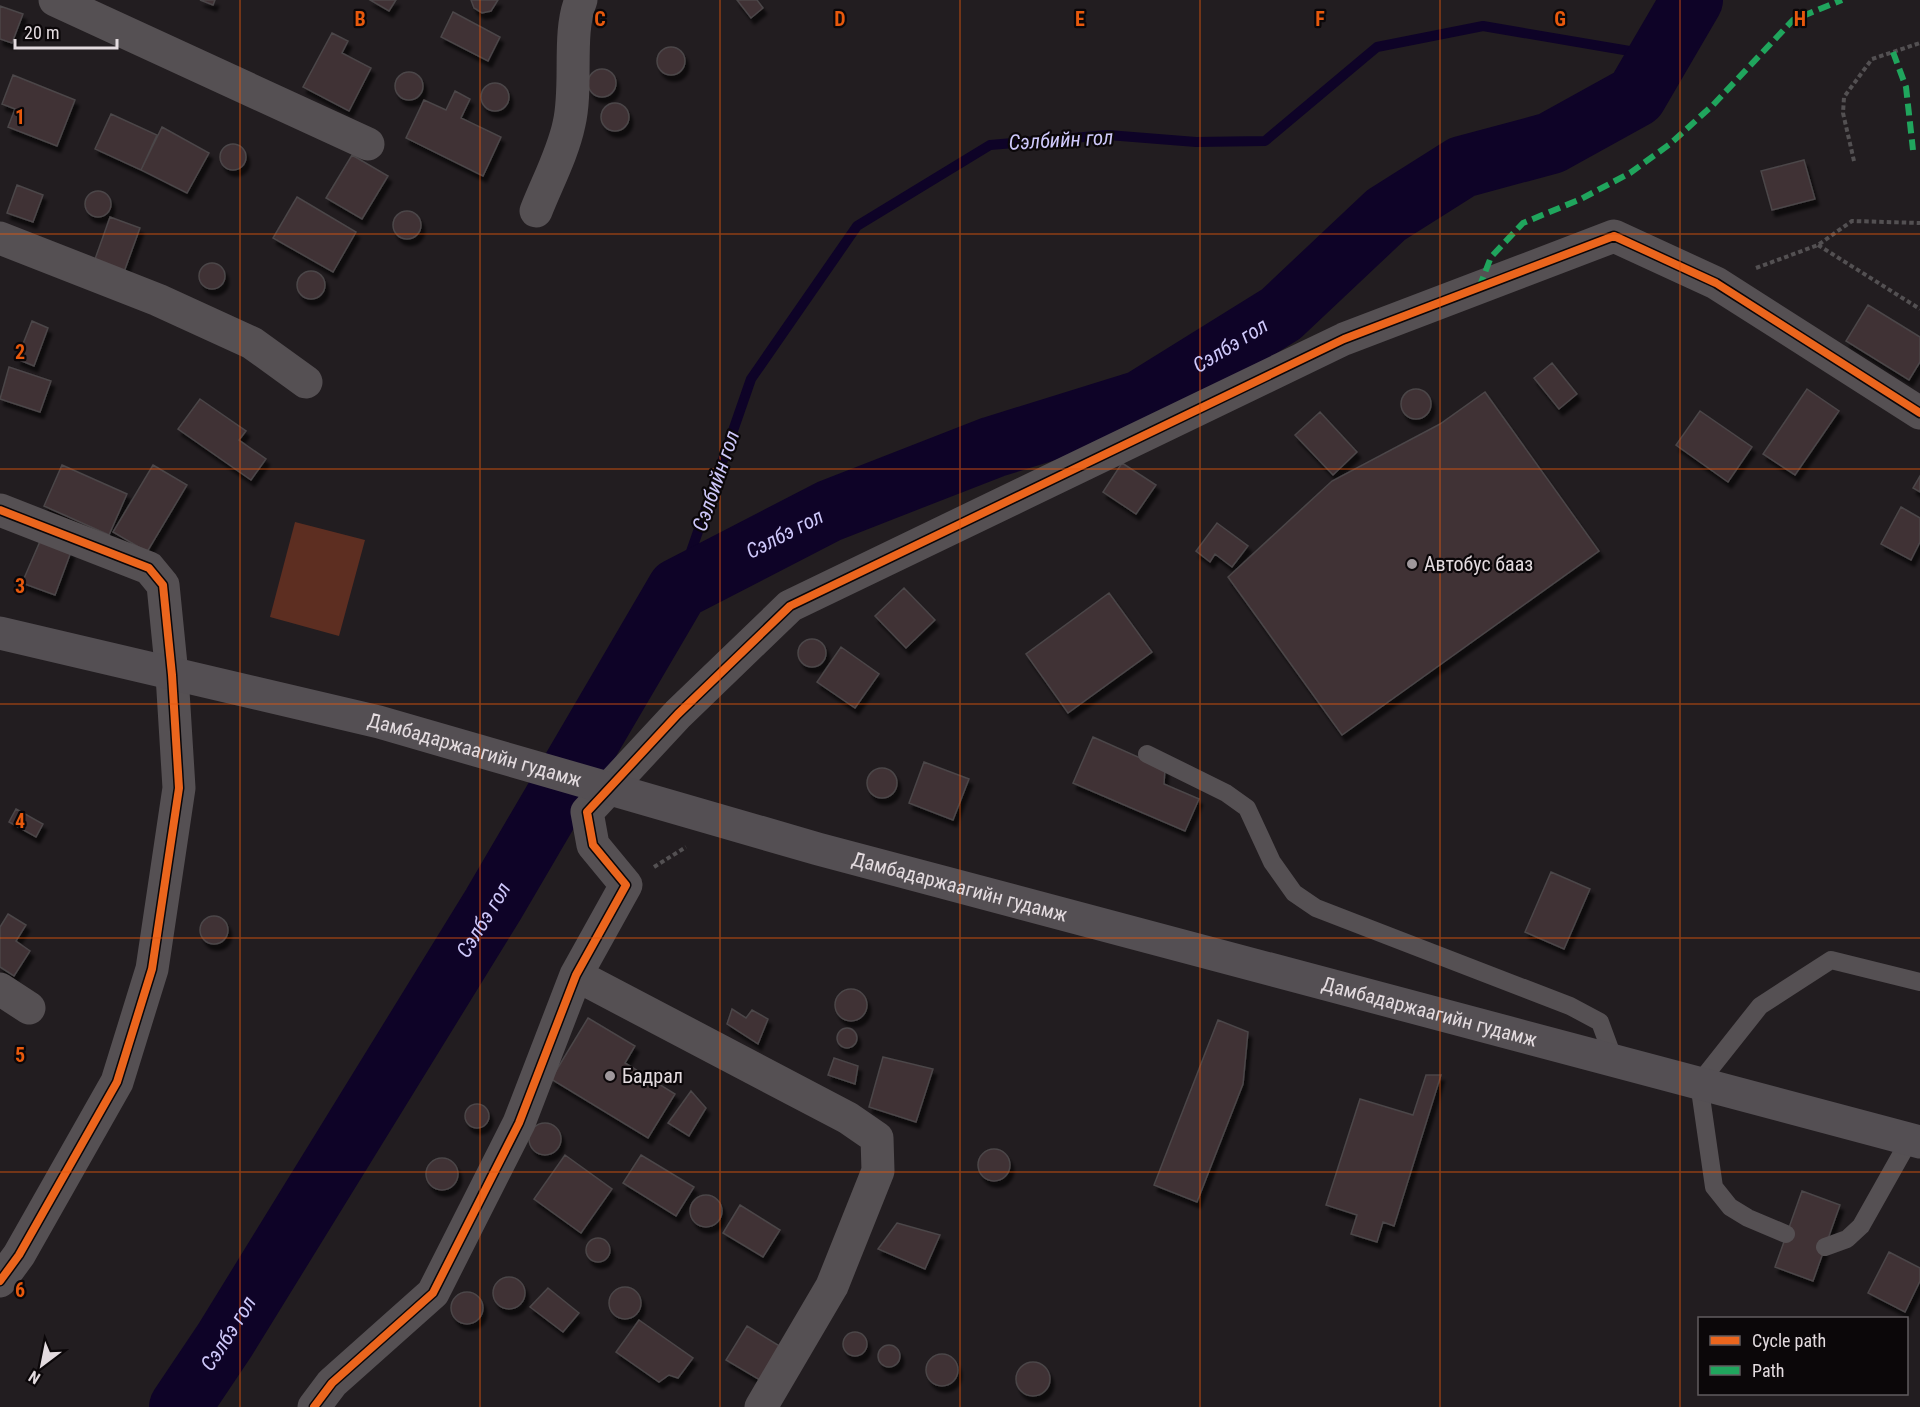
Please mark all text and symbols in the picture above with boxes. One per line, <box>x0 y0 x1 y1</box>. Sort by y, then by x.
text: B <box>354 7 366 31</box>
text: C <box>594 7 606 31</box>
text: D <box>834 7 846 31</box>
text: E <box>1075 7 1085 31</box>
text: F <box>1315 7 1325 31</box>
text: G <box>1554 7 1566 31</box>
text: H <box>1794 7 1806 31</box>
scale bar <box>15 12 117 50</box>
text: 20 m <box>24 22 59 43</box>
text: 1 <box>15 105 25 129</box>
water label: Сэлбийн гол <box>1008 125 1114 155</box>
water label: Сэлбэ гол <box>1189 313 1272 378</box>
text: 2 <box>15 340 25 364</box>
water label: Сэлбийн гол <box>688 428 744 534</box>
water label: Сэлбэ гол <box>742 504 827 564</box>
place label: Автобус бааз <box>1424 552 1533 576</box>
marker: Автобус бааз <box>1405 557 1419 571</box>
text: 3 <box>15 574 25 598</box>
street label: Дамбадаржаагийн гудамж <box>365 708 585 792</box>
text: 4 <box>15 809 25 833</box>
street label: Дамбадаржаагийн гудамж <box>849 847 1070 927</box>
water label: Сэлбэ гол <box>452 878 516 962</box>
street label: Дамбадаржаагийн гудамж <box>1319 971 1540 1052</box>
text: 5 <box>15 1043 25 1067</box>
place label: Бадрал <box>622 1064 683 1088</box>
marker: Бадрал <box>603 1069 617 1083</box>
text: 6 <box>15 1278 25 1302</box>
water label: Сэлбэ гол <box>196 1292 261 1375</box>
legend <box>1698 1317 1908 1395</box>
text: Cycle path <box>1752 1330 1826 1351</box>
north arrow <box>12 1335 72 1395</box>
text: Path <box>1752 1360 1785 1381</box>
text: N <box>25 1367 44 1388</box>

